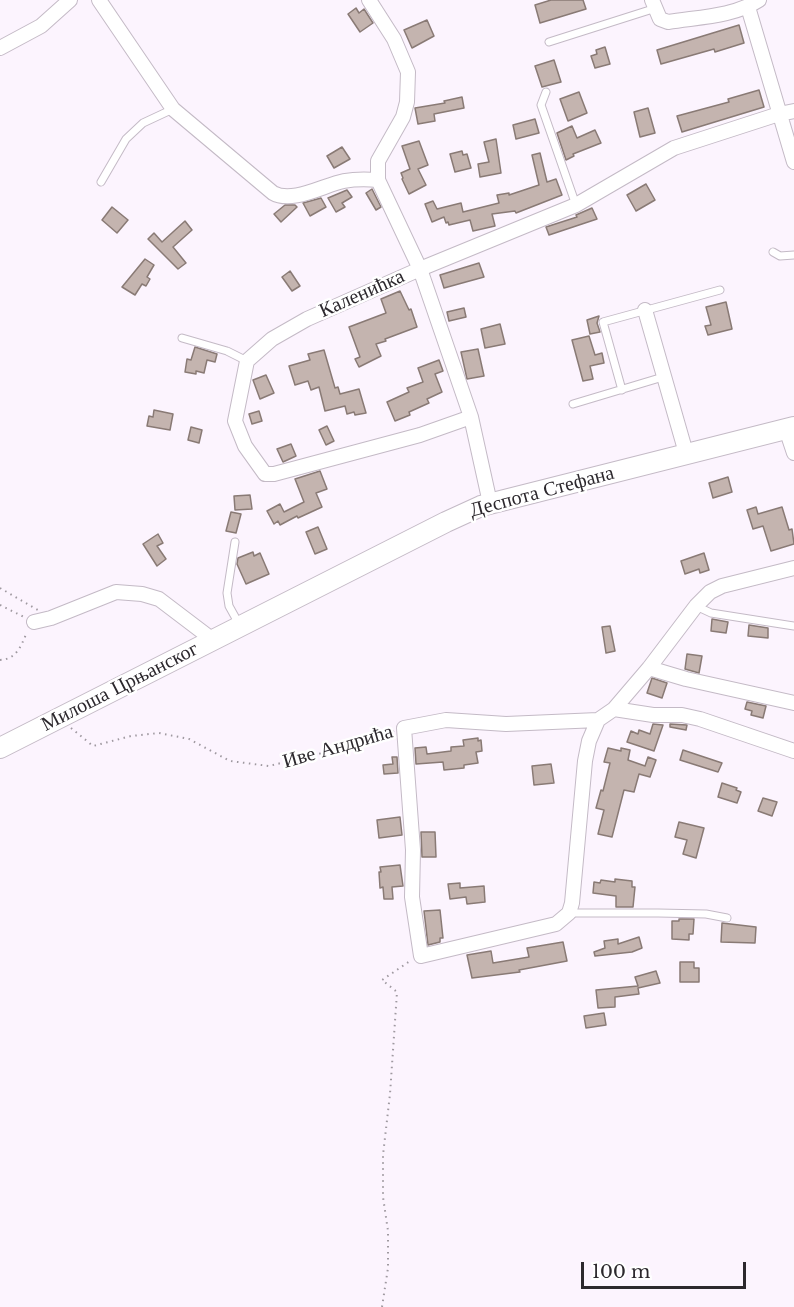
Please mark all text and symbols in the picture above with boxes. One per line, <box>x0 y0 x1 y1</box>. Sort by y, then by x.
street label: Каленићка <box>316 265 408 323</box>
street label: Деспота Стефана <box>467 461 617 523</box>
street label: Милоша Црњанског <box>38 637 202 737</box>
street label: Иве Андрића <box>280 720 396 774</box>
scale bar <box>584 1250 749 1288</box>
text: 100 m <box>592 1261 650 1283</box>

